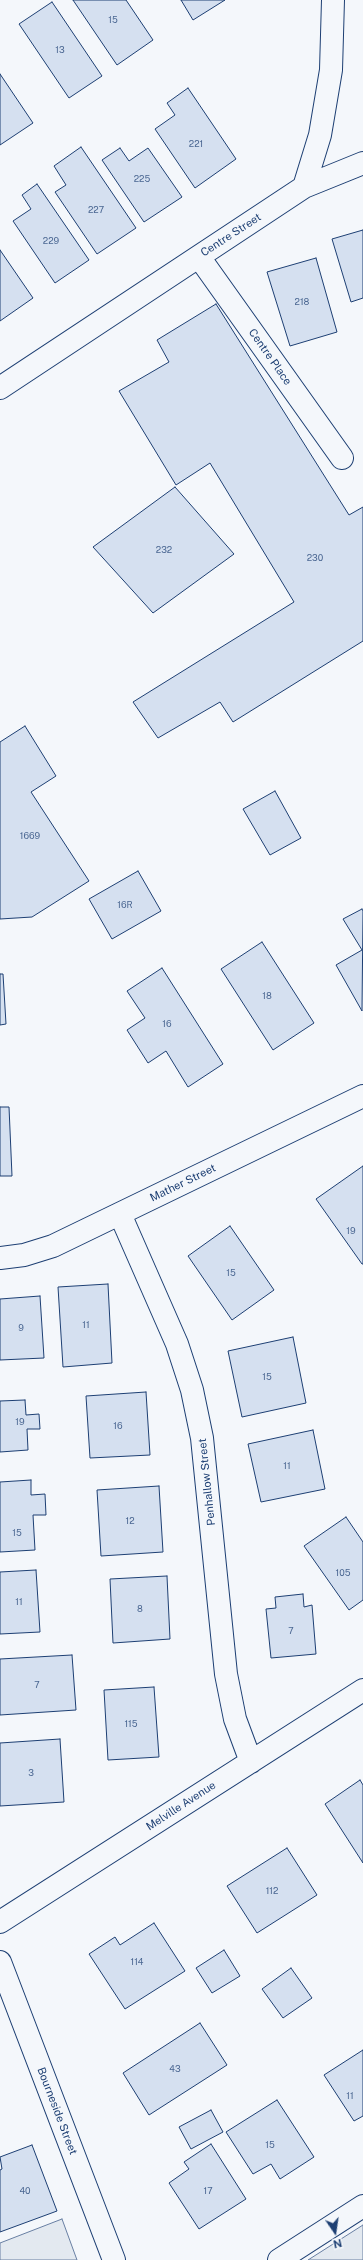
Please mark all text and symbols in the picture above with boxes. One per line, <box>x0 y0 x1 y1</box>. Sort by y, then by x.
house number: 15 <box>108 15 118 25</box>
house number: 13 <box>55 45 65 55</box>
house number: 221 <box>189 139 203 149</box>
house number: 225 <box>134 174 150 184</box>
house number: 227 <box>88 205 104 215</box>
street label: Centre Street <box>198 211 264 259</box>
house number: 229 <box>43 236 59 246</box>
house number: 218 <box>295 297 309 307</box>
street label: Centre Place <box>246 326 294 388</box>
house number: 232 <box>156 545 172 555</box>
house number: 230 <box>307 553 323 563</box>
house number: 1669 <box>20 831 40 841</box>
house number: 16R <box>117 900 133 910</box>
house number: 18 <box>262 991 272 1001</box>
house number: 16 <box>162 1019 172 1029</box>
street label: Mather Street <box>148 1161 218 1205</box>
house number: 19 <box>346 1226 356 1236</box>
house number: 15 <box>226 1268 236 1278</box>
house number: 11 <box>82 1320 90 1330</box>
house number: 9 <box>18 1323 24 1333</box>
house number: 15 <box>262 1372 272 1382</box>
house number: 19 <box>15 1417 25 1427</box>
house number: 16 <box>113 1421 123 1431</box>
street label: Penhallow Street <box>196 1438 218 1526</box>
house number: 11 <box>283 1461 291 1471</box>
house number: 12 <box>125 1516 135 1526</box>
house number: 15 <box>12 1528 22 1538</box>
house number: 105 <box>336 1568 350 1578</box>
house number: 11 <box>15 1597 23 1607</box>
house number: 8 <box>137 1604 143 1614</box>
house number: 7 <box>288 1626 294 1636</box>
house number: 7 <box>34 1680 40 1690</box>
house number: 115 <box>124 1719 138 1729</box>
house number: 3 <box>28 1768 34 1778</box>
street label: Melville Avenue <box>144 1779 218 1833</box>
house number: 112 <box>266 1886 278 1896</box>
house number: 114 <box>131 1957 143 1967</box>
house number: 43 <box>169 2064 181 2074</box>
street label: Bourneside Street <box>34 2065 80 2157</box>
house number: 11 <box>346 2091 354 2101</box>
house number: 15 <box>265 2140 275 2150</box>
house number: 40 <box>19 2186 31 2196</box>
house number: 17 <box>203 2186 213 2196</box>
north arrow <box>315 2212 355 2252</box>
text: N <box>332 2237 343 2251</box>

